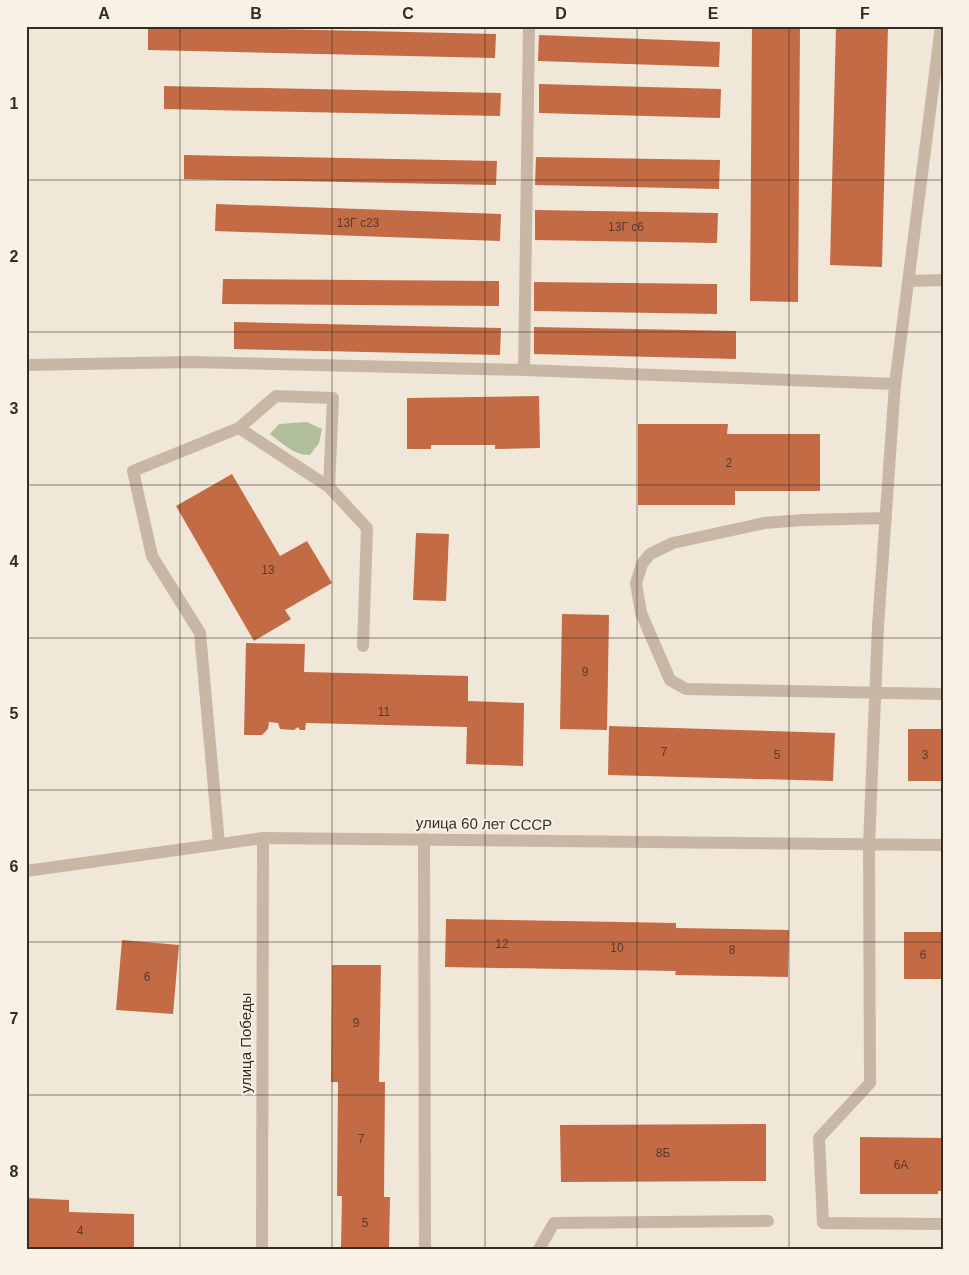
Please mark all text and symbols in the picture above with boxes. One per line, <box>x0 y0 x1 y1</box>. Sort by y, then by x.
text: A <box>98 5 110 22</box>
text: B <box>250 5 262 22</box>
text: C <box>402 5 414 22</box>
text: D <box>555 5 567 22</box>
text: E <box>708 5 719 22</box>
text: F <box>860 5 870 22</box>
text: 1 <box>10 95 19 112</box>
house number: 13Г с23 <box>337 216 380 230</box>
house number: 13Г с6 <box>608 220 644 234</box>
text: 2 <box>10 248 19 265</box>
text: 3 <box>10 400 19 417</box>
house number: 2 <box>726 456 733 470</box>
text: 4 <box>10 553 19 570</box>
house number: 13 <box>261 563 275 577</box>
house number: 9 <box>582 665 589 679</box>
text: 5 <box>10 705 19 722</box>
house number: 11 <box>378 705 391 719</box>
house number: 7 <box>661 745 668 759</box>
house number: 5 <box>774 748 781 762</box>
house number: 3 <box>922 748 929 762</box>
street label: улица 60 лет СССР <box>416 814 552 833</box>
text: 6 <box>10 858 19 875</box>
house number: 12 <box>495 937 509 951</box>
house number: 10 <box>610 941 624 955</box>
house number: 8 <box>729 943 736 957</box>
house number: 6 <box>920 948 927 962</box>
house number: 6 <box>144 970 151 984</box>
street label: улица Победы <box>237 993 254 1093</box>
text: 7 <box>10 1010 19 1027</box>
house number: 9 <box>353 1016 360 1030</box>
house number: 7 <box>358 1132 365 1146</box>
house number: 8Б <box>656 1146 670 1160</box>
house number: 6А <box>894 1158 908 1172</box>
text: 8 <box>10 1163 19 1180</box>
house number: 5 <box>362 1216 369 1230</box>
house number: 4 <box>77 1224 84 1238</box>

